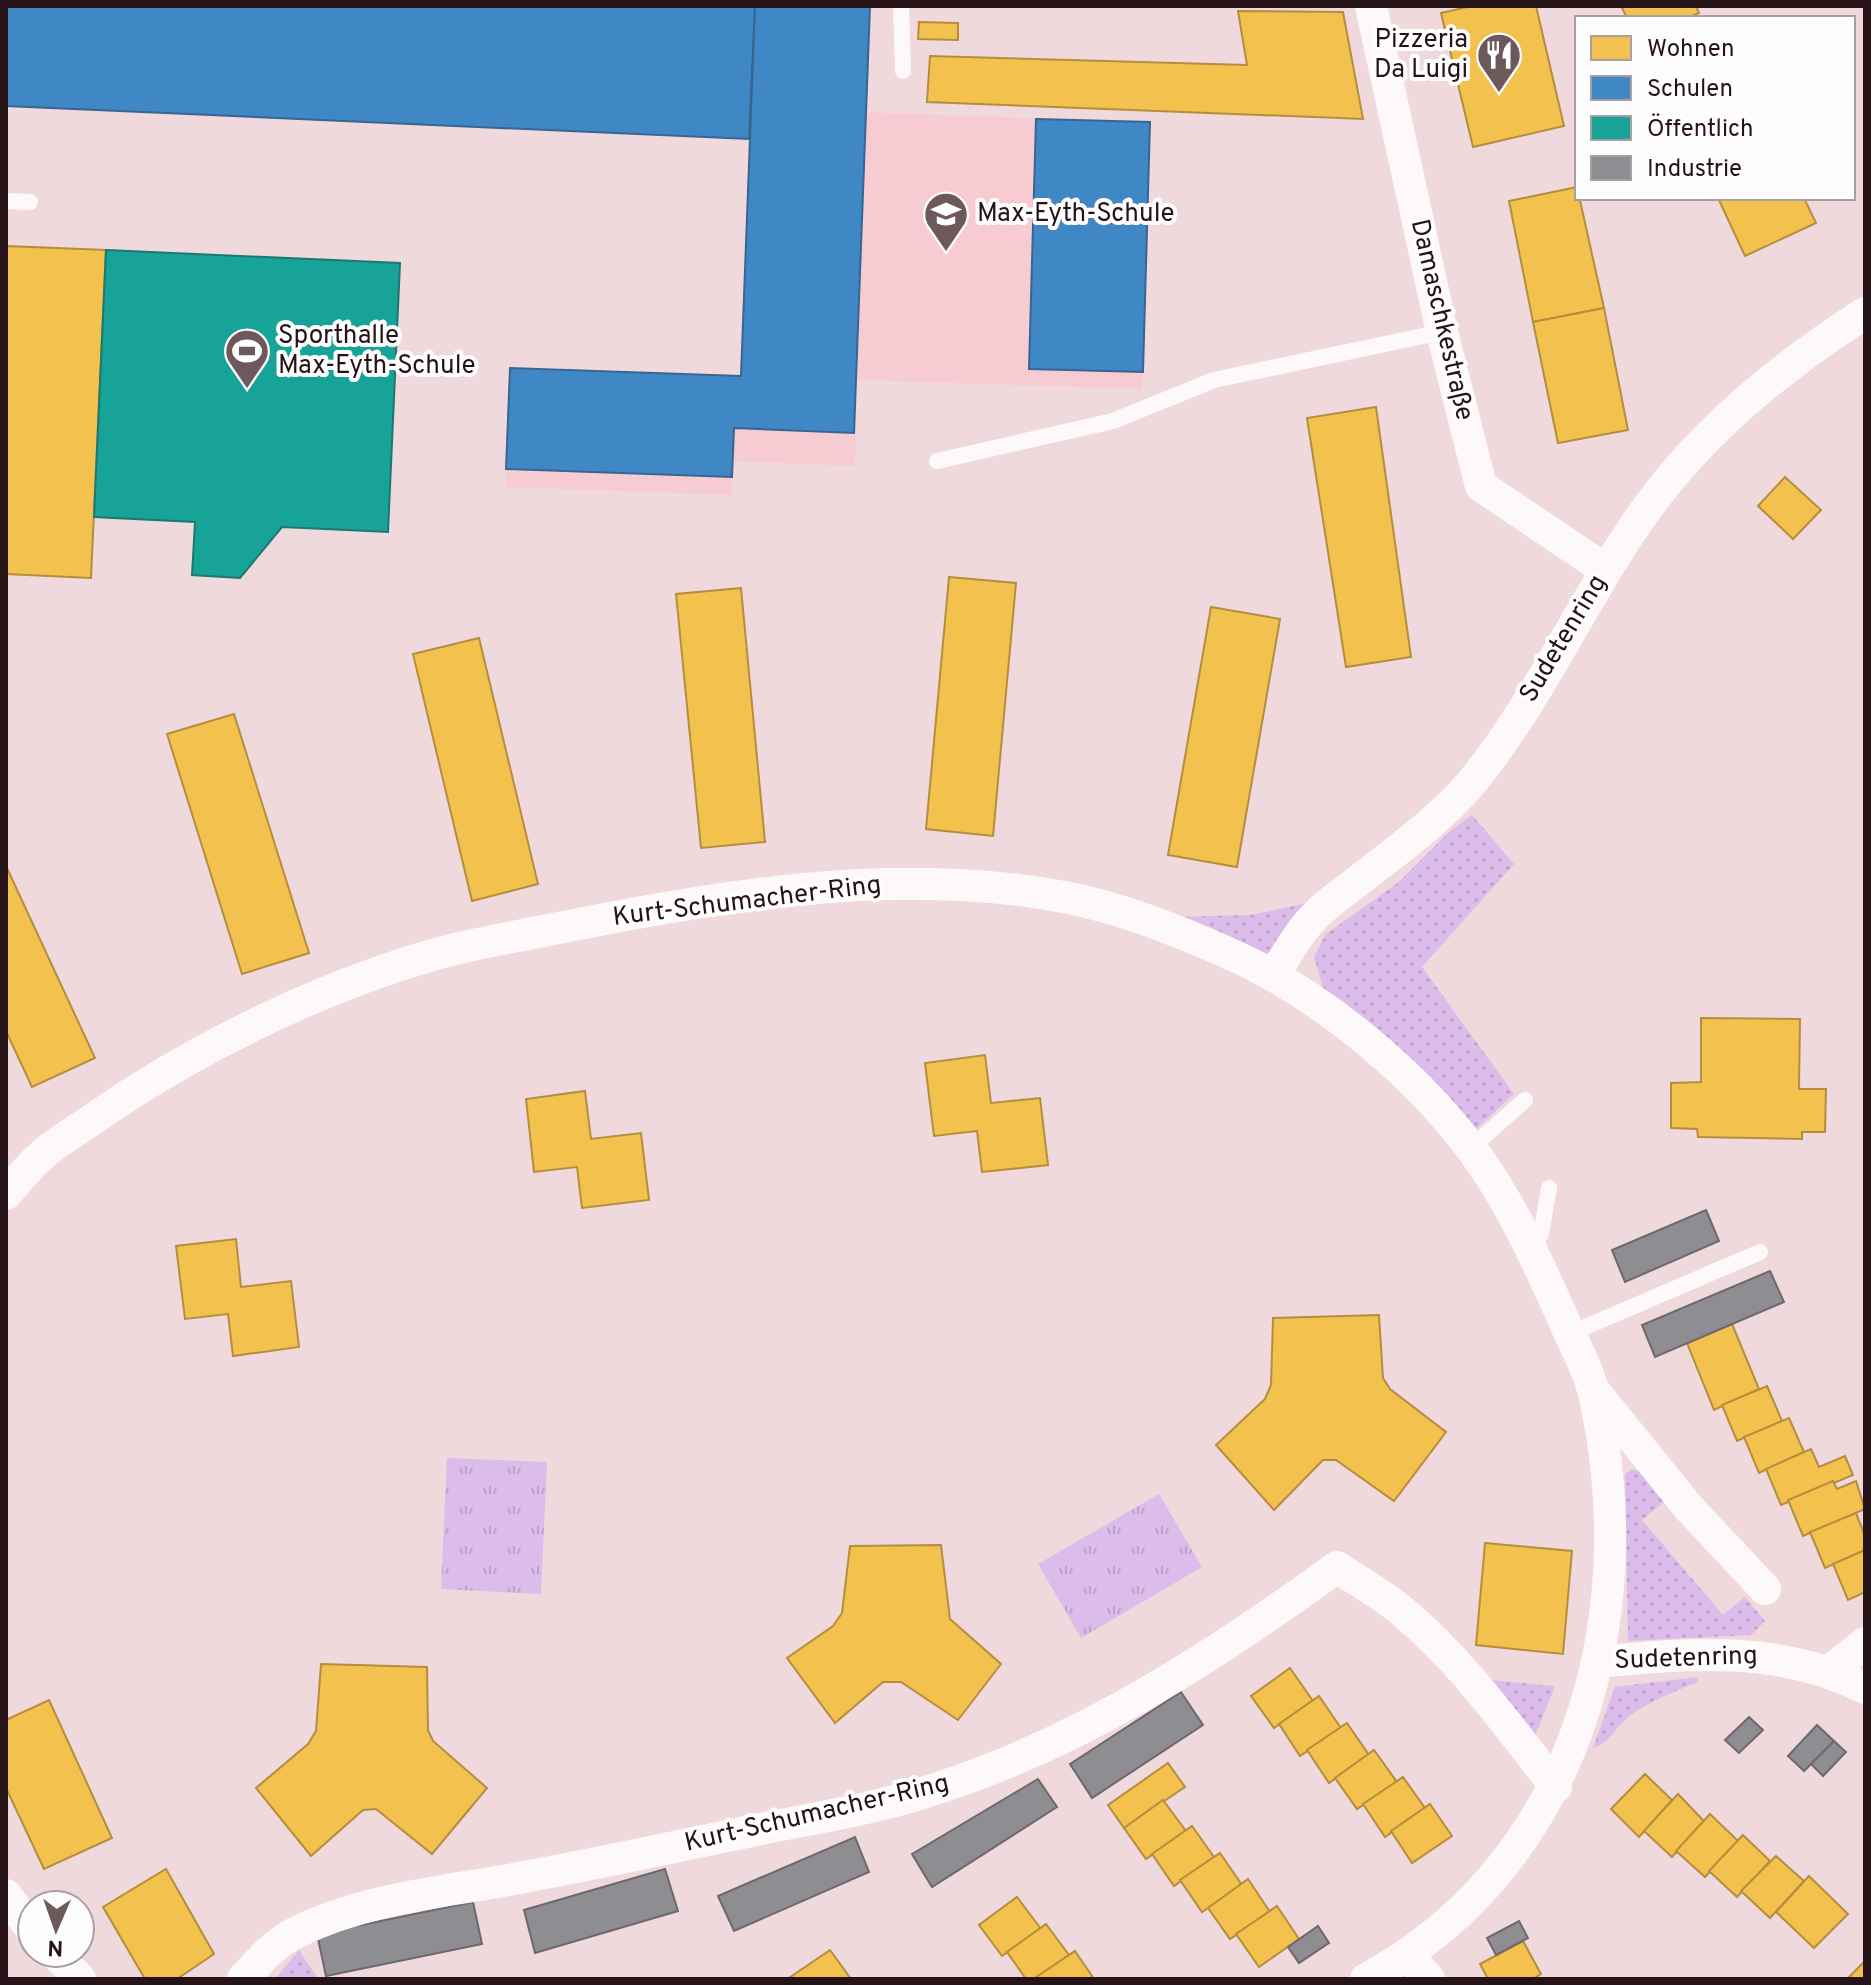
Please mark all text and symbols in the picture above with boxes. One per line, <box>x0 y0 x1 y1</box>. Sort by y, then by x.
legend <box>1575 16 1855 200</box>
place label: Pizzeria Da Luigi <box>1374 24 1468 87</box>
restaurant icon: Pizzeria Da Luigi <box>1475 31 1523 94</box>
text: Wohnen <box>1647 35 1734 65</box>
text: Schulen <box>1647 75 1733 105</box>
text: Öffentlich <box>1647 113 1754 145</box>
text: Industrie <box>1647 155 1742 185</box>
school or university icon: Max-Eyth-Schule <box>922 190 970 253</box>
place label: Max-Eyth-Schule <box>977 198 1174 231</box>
street label: Damaschkestraße <box>1402 216 1480 424</box>
place label: Sporthalle Max-Eyth-Schule <box>278 320 475 383</box>
sports icon: Sporthalle Max-Eyth-Schule <box>223 327 271 390</box>
street label: Sudetenring <box>1513 569 1615 709</box>
street label: Kurt-Schumacher-Ring <box>611 869 883 935</box>
street label: Sudetenring <box>1614 1640 1758 1678</box>
street label: Kurt-Schumacher-Ring <box>682 1768 952 1860</box>
north arrow <box>16 1889 96 1969</box>
text: N <box>47 1933 64 1960</box>

